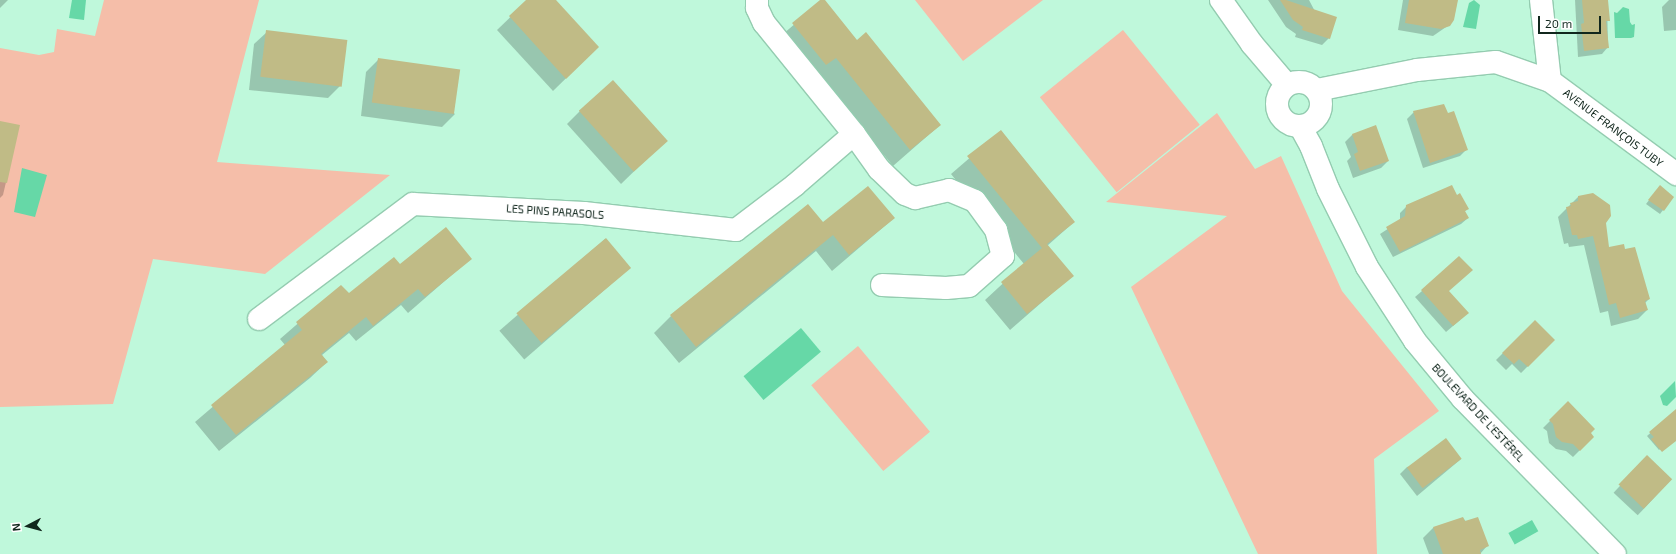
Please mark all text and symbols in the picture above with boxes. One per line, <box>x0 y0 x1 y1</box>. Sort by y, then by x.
scale bar <box>1540 8 1603 34</box>
text: 20 m <box>1545 16 1572 30</box>
street label: AVENUE FRANÇOIS TUBY <box>1560 86 1666 170</box>
street label: LES PINS PARASOLS <box>506 202 604 222</box>
street label: BOULEVARD DE L'ESTÉREL <box>1429 361 1527 465</box>
north arrow <box>8 506 48 546</box>
text: N <box>9 523 22 532</box>

